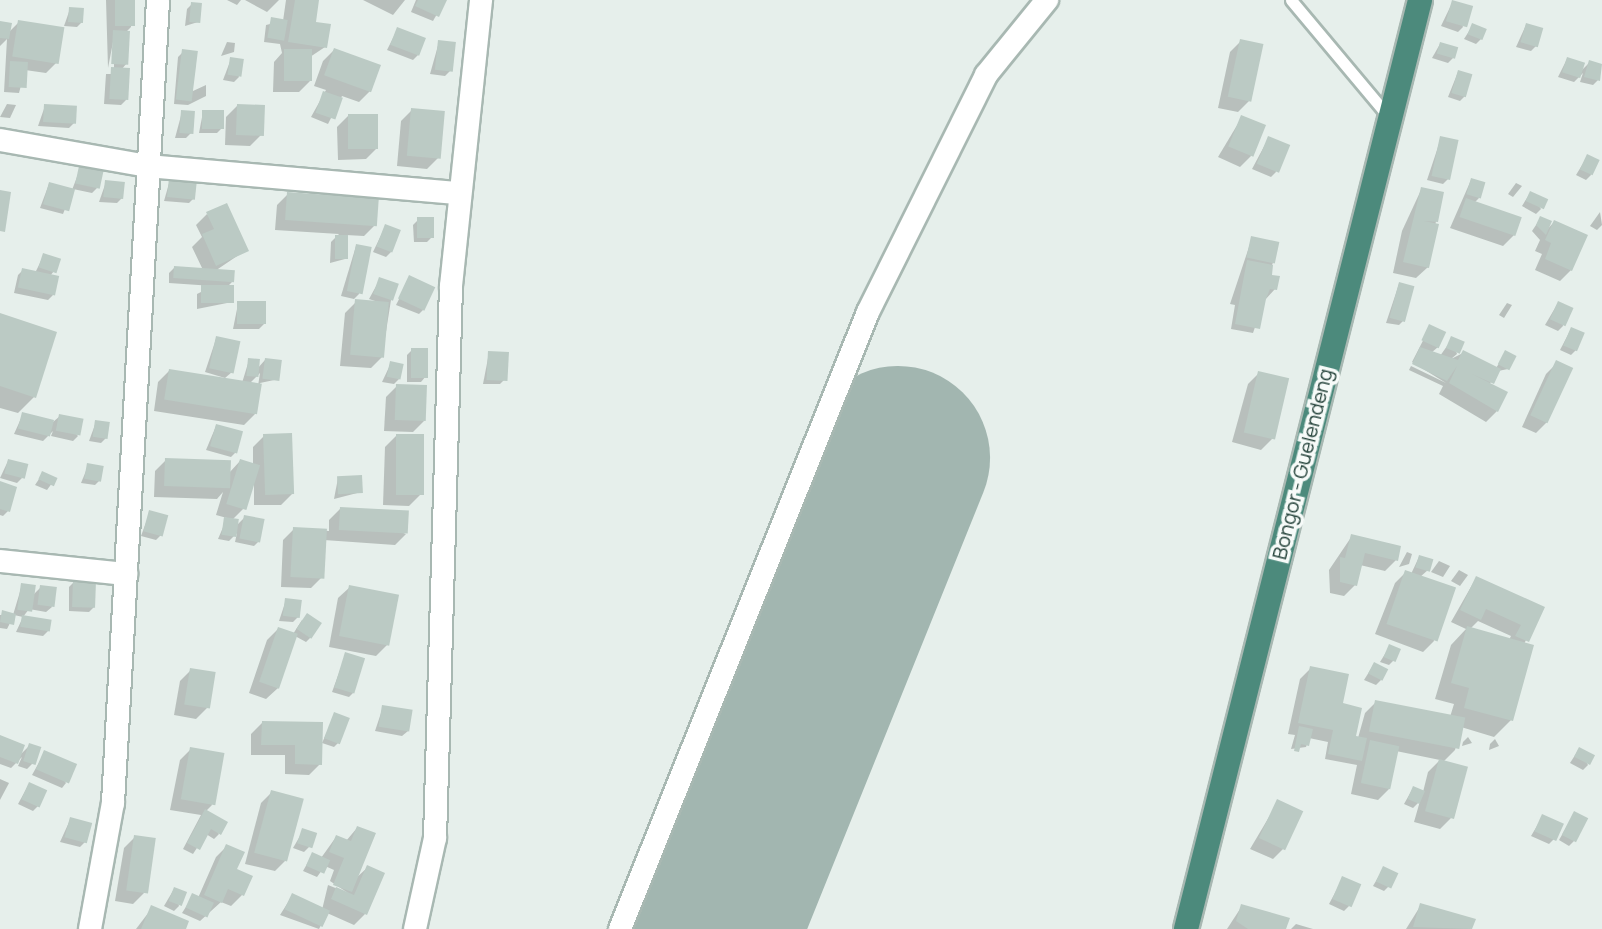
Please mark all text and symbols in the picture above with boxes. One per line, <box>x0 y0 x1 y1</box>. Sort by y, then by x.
street label: Bongor - Guelendeng <box>1267 366 1337 562</box>

